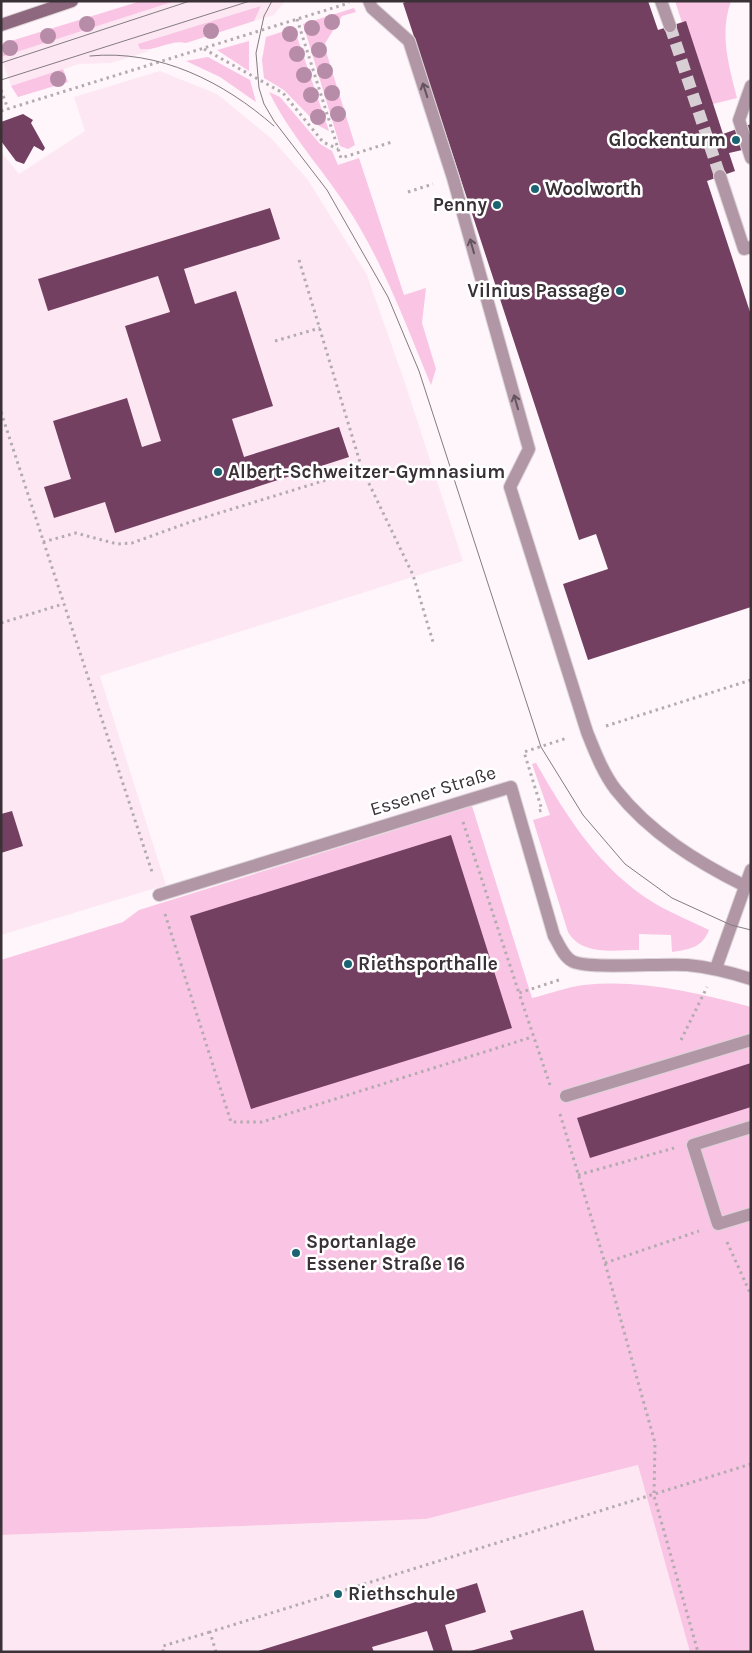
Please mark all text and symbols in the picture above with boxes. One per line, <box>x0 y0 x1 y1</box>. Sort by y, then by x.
one-way arrow <box>420 83 430 99</box>
place label: Glockenturm <box>608 129 726 151</box>
marker: Glockenturm <box>730 134 742 146</box>
place label: Woolworth <box>545 178 641 200</box>
marker: Woolworth <box>529 183 541 195</box>
place label: Penny <box>433 194 487 216</box>
marker: Penny <box>491 199 503 211</box>
one-way arrow <box>467 238 476 254</box>
place label: Vilnius Passage <box>467 280 610 302</box>
marker: Vilnius Passage <box>614 285 626 297</box>
one-way arrow <box>511 395 520 411</box>
place label: Albert-Schweitzer-Gymnasium <box>228 461 505 483</box>
marker: Albert-Schweitzer-Gymnasium <box>212 466 224 478</box>
street label: Essener Straße <box>367 761 499 821</box>
place label: Riethsporthalle <box>358 953 498 975</box>
marker: Riethsporthalle <box>342 958 354 970</box>
place label: Sportanlage Essener Straße 16 <box>306 1231 465 1275</box>
marker: Sportanlage Essener Straße 16 <box>290 1247 302 1259</box>
place label: Riethschule <box>348 1583 456 1605</box>
marker: Riethschule <box>332 1588 344 1600</box>

